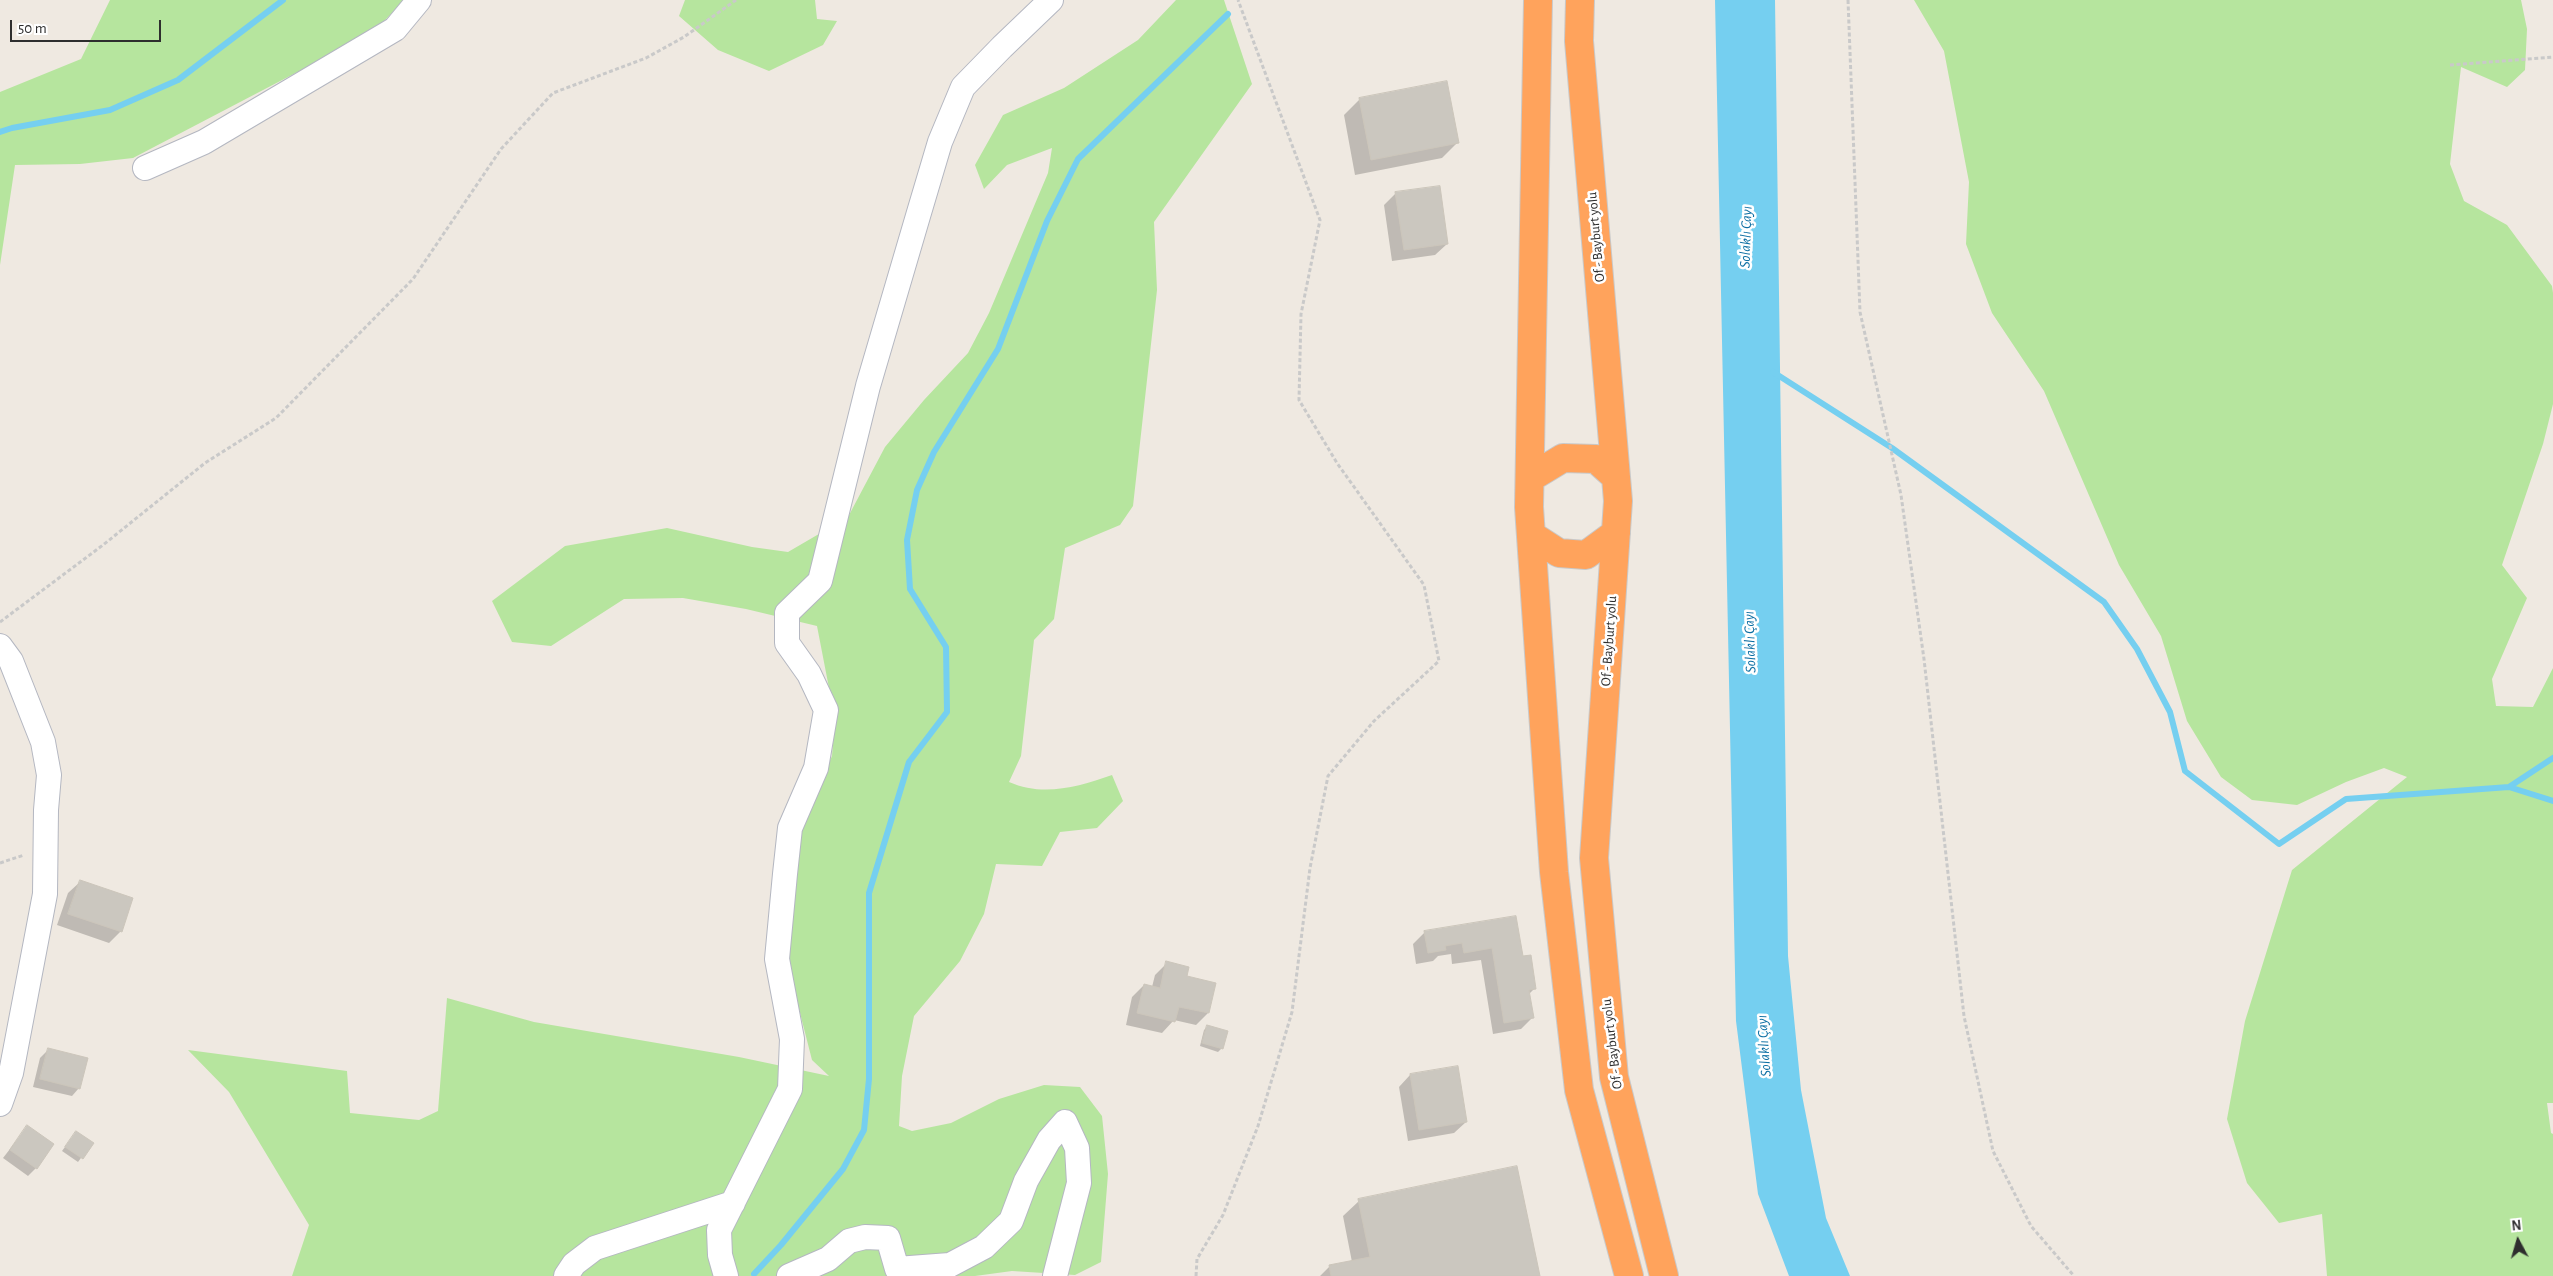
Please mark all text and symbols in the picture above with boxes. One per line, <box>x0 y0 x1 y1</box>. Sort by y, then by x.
scale bar <box>12 10 164 42</box>
text: 50 m <box>18 21 47 36</box>
street label: Of - Bayburt yolu <box>1584 191 1608 283</box>
water label: Solaklı Çayı <box>1736 206 1756 268</box>
street label: Of - Bayburt yolu <box>1597 595 1621 687</box>
water label: Solaklı Çayı <box>1740 611 1760 673</box>
street label: Of - Bayburt yolu <box>1598 998 1626 1090</box>
water label: Solaklı Çayı <box>1753 1014 1775 1078</box>
north arrow <box>2493 1216 2543 1266</box>
text: N <box>2511 1219 2522 1234</box>

